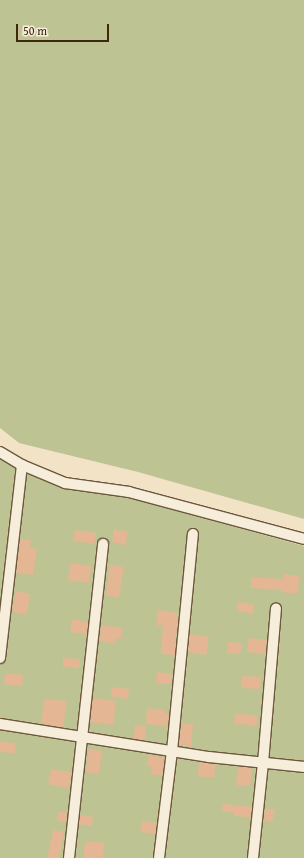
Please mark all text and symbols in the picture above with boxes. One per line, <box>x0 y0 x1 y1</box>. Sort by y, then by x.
scale bar <box>18 16 111 42</box>
text: 50 m <box>23 22 47 39</box>

